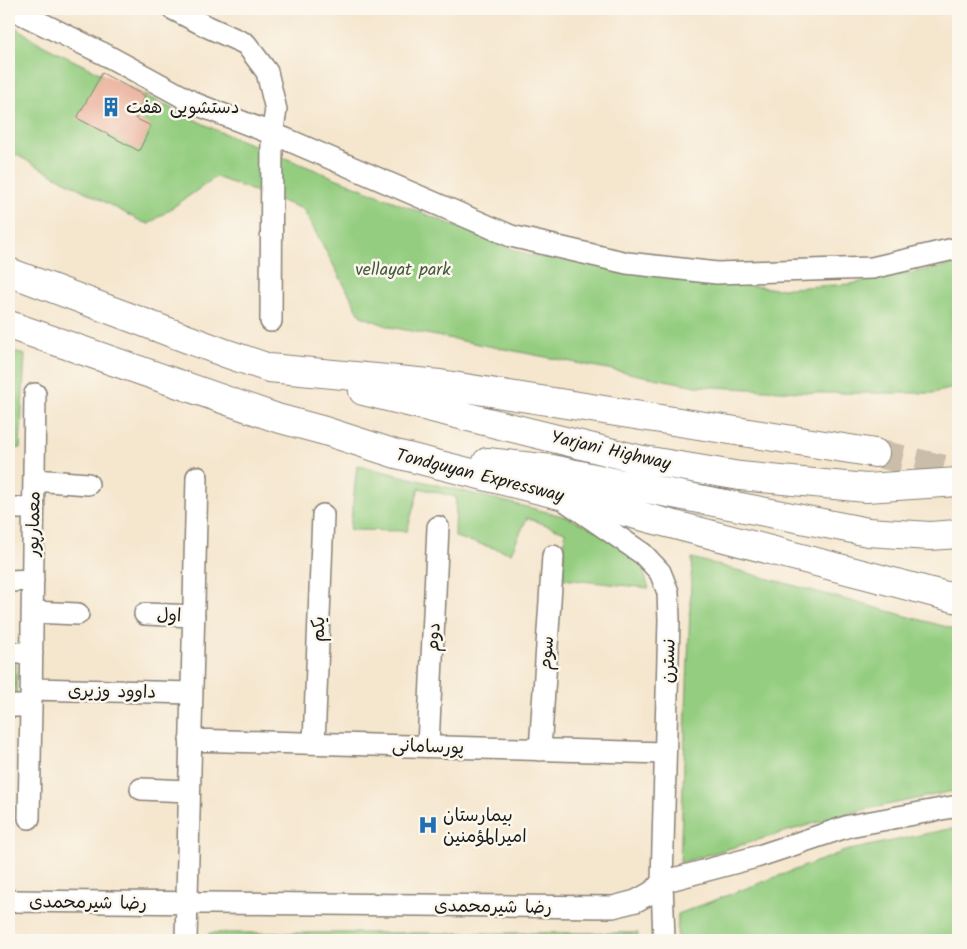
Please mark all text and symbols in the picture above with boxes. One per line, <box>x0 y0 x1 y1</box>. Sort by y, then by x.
place label: دستشویی هفت <box>126 94 240 123</box>
building icon: دستشویی هفت <box>100 96 122 118</box>
park label: vellayat park <box>355 256 451 285</box>
street label: Yarjani Highway <box>548 424 674 479</box>
street label: Tondguyan Expressway <box>392 442 567 512</box>
street label: معمارپور <box>19 491 50 558</box>
street label: اول <box>156 602 182 631</box>
street label: یکم <box>305 616 334 642</box>
street label: دوم <box>419 622 450 652</box>
street label: سوم <box>532 635 563 671</box>
street label: نسترن <box>654 638 685 684</box>
street label: داوود وزیری <box>67 677 156 708</box>
street label: پورسامانی <box>391 732 465 763</box>
place label: بیمارستان امیرالمؤمنین <box>443 802 527 852</box>
hospital icon: بیمارستان امیرالمؤمنین <box>417 814 439 836</box>
street label: رضا شیرمحمدی <box>29 888 147 919</box>
street label: رضا شیرمحمدی <box>434 892 552 923</box>

